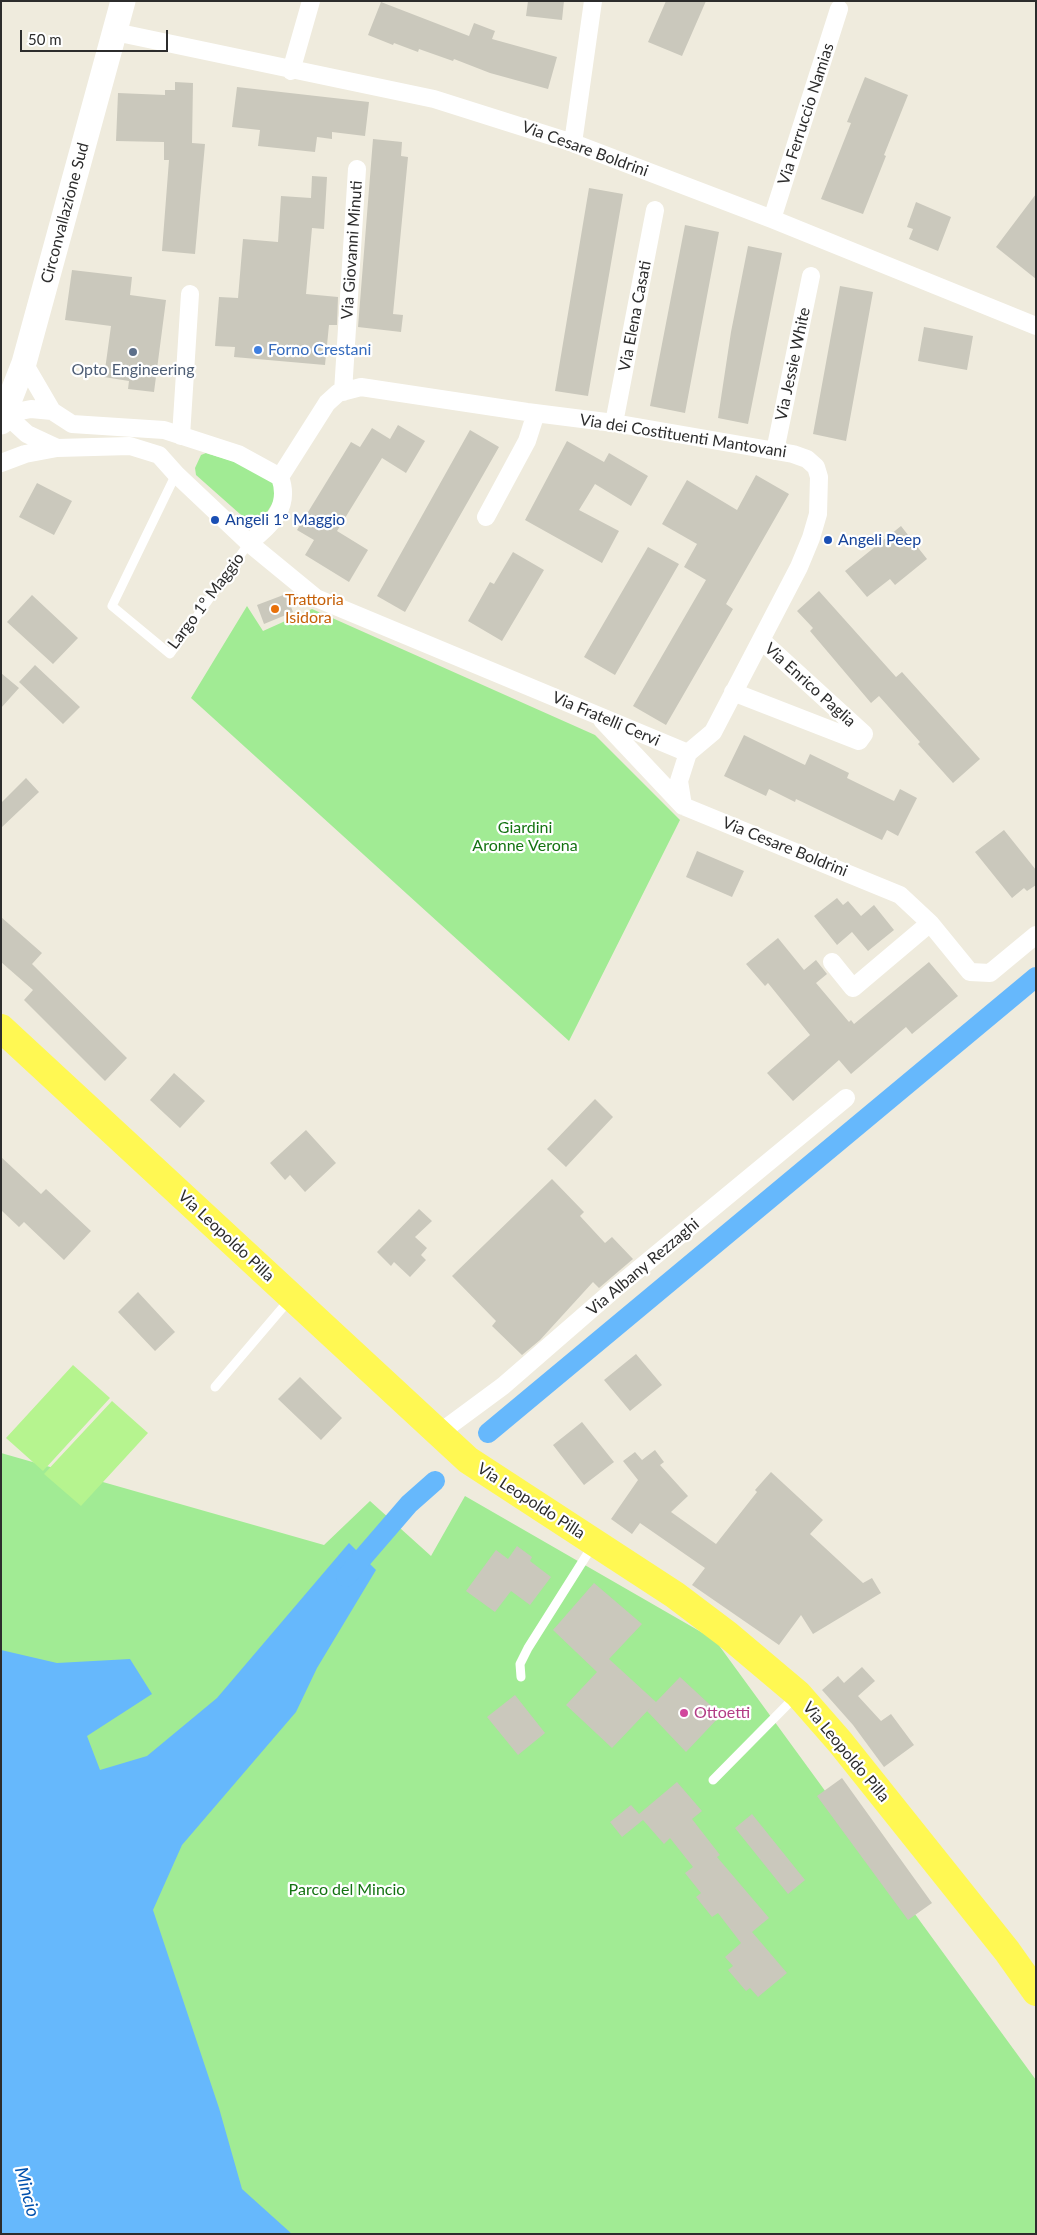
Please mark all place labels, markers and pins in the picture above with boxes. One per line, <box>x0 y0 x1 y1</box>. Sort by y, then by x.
place label: Forno Crestani <box>268 340 371 360</box>
marker: Forno Crestani <box>252 344 264 356</box>
marker: Opto Engineering <box>127 346 139 358</box>
place label: Opto Engineering <box>71 360 195 380</box>
place label: Angeli 1° Maggio <box>225 510 345 530</box>
marker: Angeli 1° Maggio <box>209 514 221 526</box>
place label: Angeli Peep <box>838 530 921 550</box>
marker: Angeli Peep <box>822 534 834 546</box>
place label: Trattoria Isidora <box>285 590 344 628</box>
marker: Trattoria Isidora <box>269 603 281 615</box>
place label: Ottoetti <box>694 1703 750 1723</box>
marker: Ottoetti <box>678 1707 690 1719</box>

